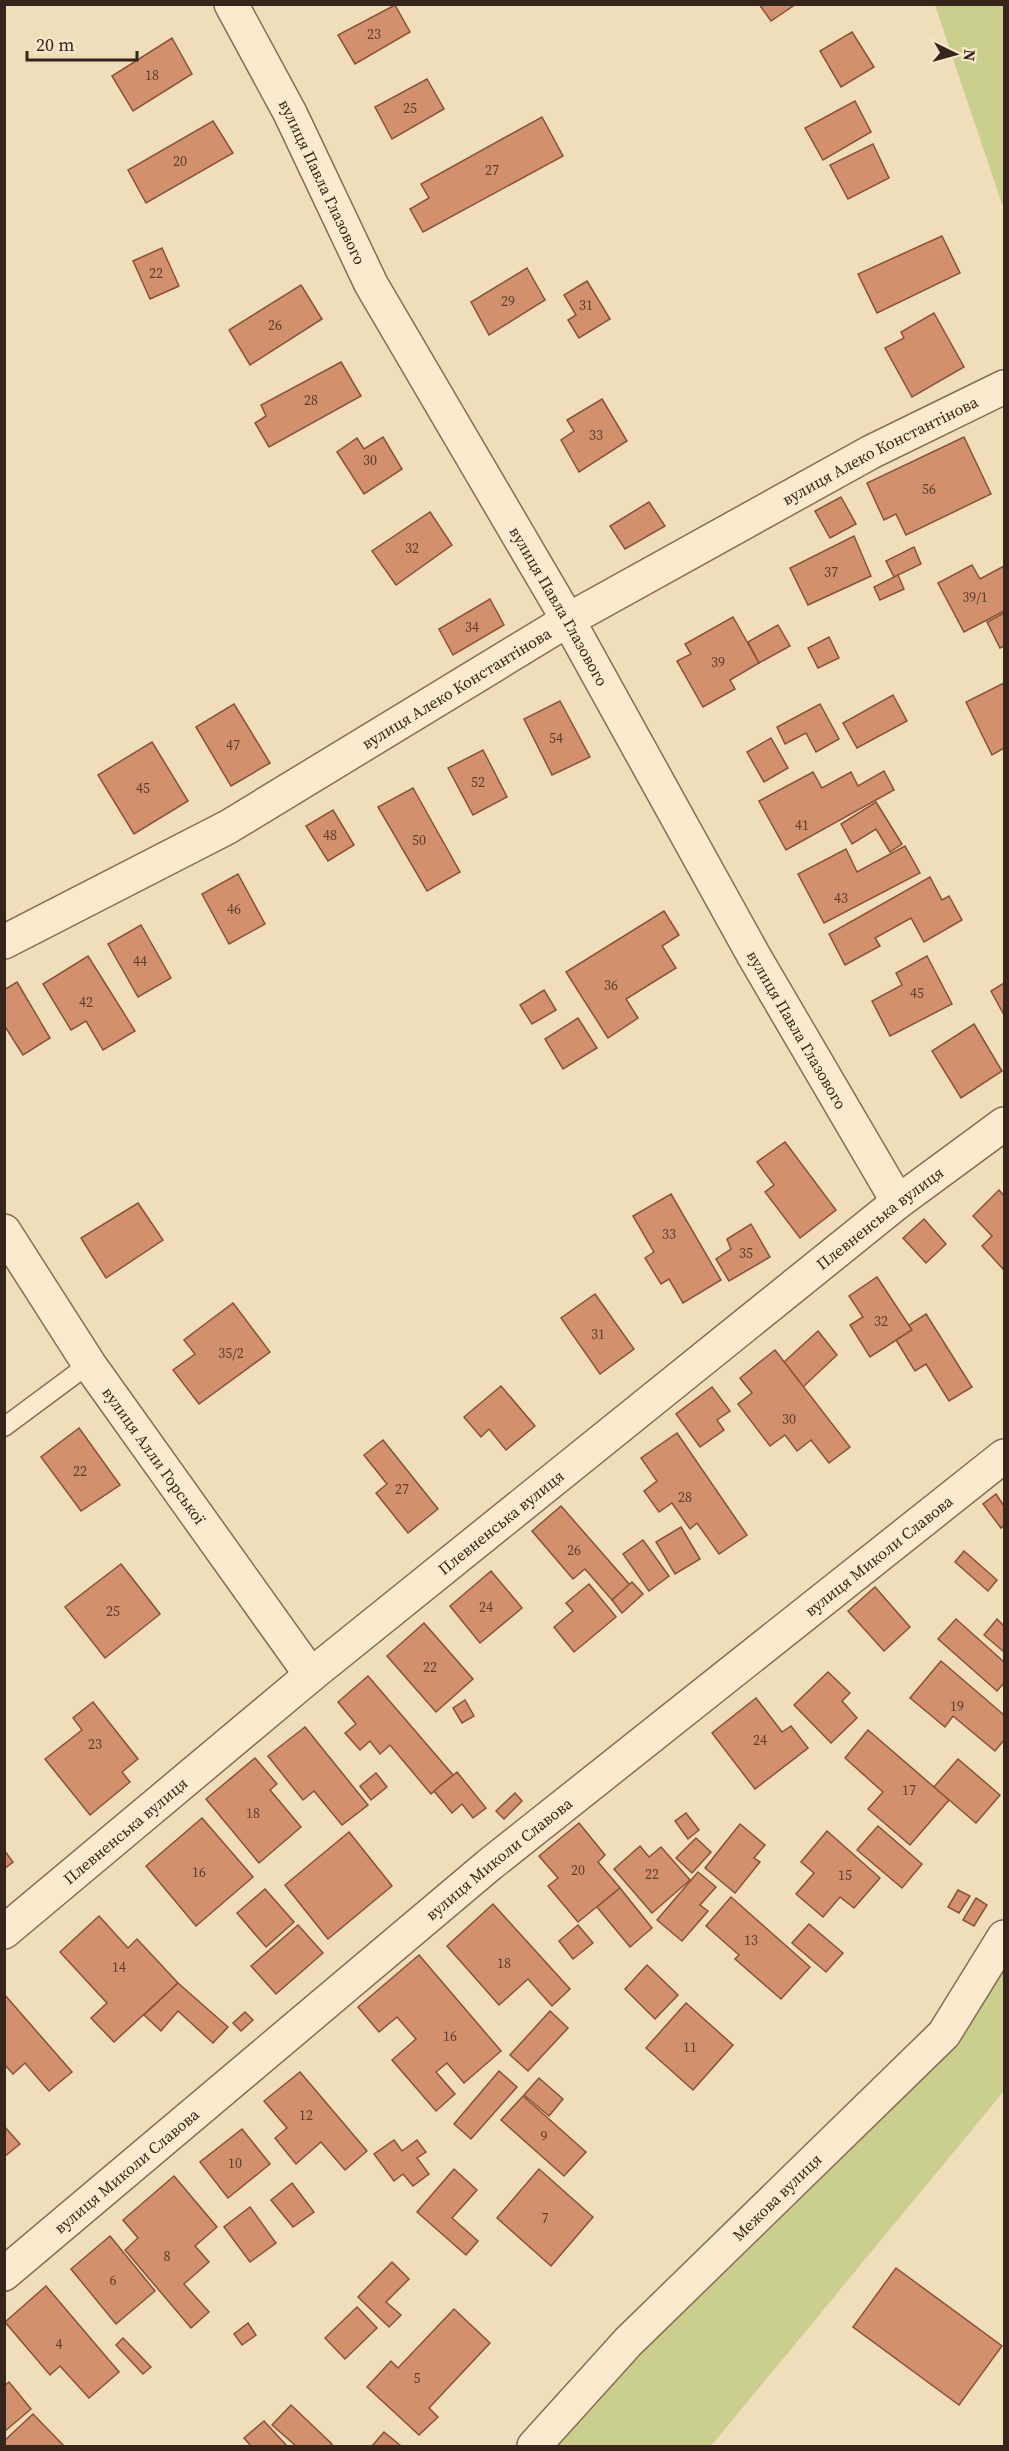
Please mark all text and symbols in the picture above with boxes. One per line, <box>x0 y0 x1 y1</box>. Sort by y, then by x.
scale bar <box>27 24 136 62</box>
house number: 23 <box>367 24 381 44</box>
north arrow <box>925 24 985 84</box>
text: 20 m <box>36 32 74 57</box>
text: N <box>958 49 981 62</box>
house number: 18 <box>145 65 159 85</box>
street label: вулиця Павла Глазового <box>274 95 371 268</box>
house number: 25 <box>403 98 417 118</box>
house number: 20 <box>173 151 187 171</box>
house number: 27 <box>485 160 499 180</box>
house number: 22 <box>149 263 163 283</box>
house number: 29 <box>501 291 515 311</box>
house number: 31 <box>579 295 593 315</box>
house number: 26 <box>268 315 282 335</box>
house number: 28 <box>304 390 318 410</box>
street label: вулиця Алеко Константінова <box>778 390 982 510</box>
house number: 33 <box>589 425 603 445</box>
house number: 30 <box>363 450 377 470</box>
house number: 56 <box>922 479 936 499</box>
street label: вулиця Павла Глазового <box>504 522 613 690</box>
house number: 32 <box>405 538 419 558</box>
house number: 37 <box>824 562 838 582</box>
house number: 39/1 <box>962 587 988 607</box>
house number: 34 <box>465 617 479 637</box>
street label: вулиця Алеко Константінова <box>357 622 556 754</box>
house number: 39 <box>711 652 725 672</box>
house number: 54 <box>549 728 563 748</box>
house number: 47 <box>226 735 240 755</box>
house number: 52 <box>471 772 485 792</box>
house number: 45 <box>136 778 150 798</box>
house number: 41 <box>795 815 809 835</box>
house number: 48 <box>323 825 337 845</box>
house number: 50 <box>412 830 426 850</box>
house number: 43 <box>834 888 848 908</box>
house number: 46 <box>227 899 241 919</box>
street label: вулиця Павла Глазового <box>742 946 852 1113</box>
house number: 44 <box>133 951 147 971</box>
house number: 36 <box>604 975 618 995</box>
house number: 45 <box>910 983 924 1003</box>
house number: 42 <box>79 992 93 1012</box>
street label: Плевненська вулиця <box>811 1161 948 1275</box>
house number: 33 <box>662 1224 676 1244</box>
house number: 35 <box>739 1243 753 1263</box>
house number: 32 <box>874 1311 888 1331</box>
house number: 31 <box>591 1324 605 1344</box>
house number: 35/2 <box>218 1343 244 1363</box>
street label: вулиця Алли Горської <box>97 1382 211 1529</box>
house number: 30 <box>782 1409 796 1429</box>
house number: 22 <box>73 1461 87 1481</box>
street label: Плевненська вулиця <box>433 1465 568 1580</box>
house number: 27 <box>395 1479 409 1499</box>
house number: 28 <box>678 1487 692 1507</box>
street label: вулиця Миколи Славова <box>800 1489 958 1621</box>
house number: 26 <box>567 1540 581 1560</box>
house number: 24 <box>479 1597 493 1617</box>
house number: 25 <box>106 1601 120 1621</box>
house number: 22 <box>423 1657 437 1677</box>
house number: 19 <box>950 1696 964 1716</box>
house number: 24 <box>753 1730 767 1750</box>
house number: 23 <box>88 1734 102 1754</box>
street label: Плевненська вулиця <box>58 1772 192 1889</box>
house number: 17 <box>902 1780 916 1800</box>
street label: вулиця Миколи Славова <box>421 1792 577 1925</box>
house number: 18 <box>246 1803 260 1823</box>
house number: 20 <box>571 1860 585 1880</box>
house number: 16 <box>192 1862 206 1882</box>
house number: 22 <box>645 1864 659 1884</box>
house number: 15 <box>838 1865 852 1885</box>
house number: 13 <box>744 1930 758 1950</box>
house number: 18 <box>497 1953 511 1973</box>
house number: 14 <box>112 1957 126 1977</box>
house number: 16 <box>443 2026 457 2046</box>
house number: 11 <box>683 2037 697 2057</box>
street label: вулиця Миколи Славова <box>49 2103 204 2238</box>
house number: 12 <box>299 2105 313 2125</box>
house number: 9 <box>541 2126 548 2146</box>
street label: Межова вулиця <box>727 2148 826 2246</box>
house number: 10 <box>228 2153 242 2173</box>
house number: 7 <box>542 2208 549 2228</box>
house number: 8 <box>164 2246 171 2266</box>
house number: 6 <box>110 2270 117 2290</box>
house number: 4 <box>56 2334 63 2354</box>
house number: 5 <box>414 2368 421 2388</box>

